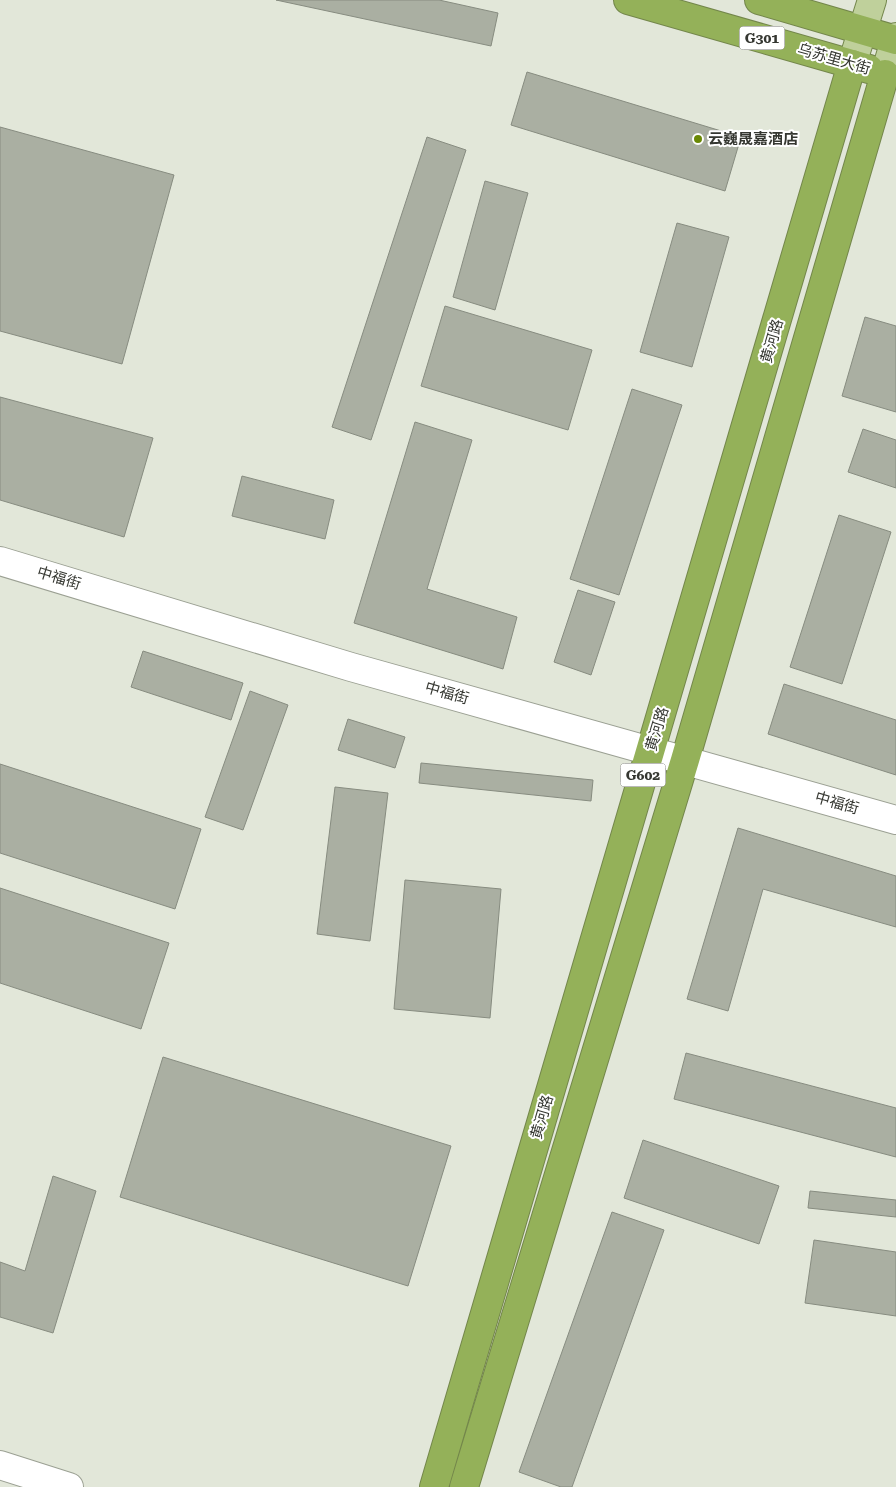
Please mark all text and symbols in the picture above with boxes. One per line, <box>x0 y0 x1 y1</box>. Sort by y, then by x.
road number: G301 <box>740 26 784 49</box>
street label: 乌苏里大街 <box>795 40 873 78</box>
place label: 云巍晟嘉酒店 <box>708 130 798 148</box>
marker: 云巍晟嘉酒店 <box>692 133 704 145</box>
street label: 黄河路 <box>757 317 787 365</box>
street label: 中福街 <box>35 563 83 593</box>
street label: 中福街 <box>423 678 471 708</box>
street label: 黄河路 <box>642 705 672 753</box>
road number: G602 <box>620 764 666 786</box>
street label: 中福街 <box>813 788 861 818</box>
street label: 黄河路 <box>527 1093 557 1141</box>

